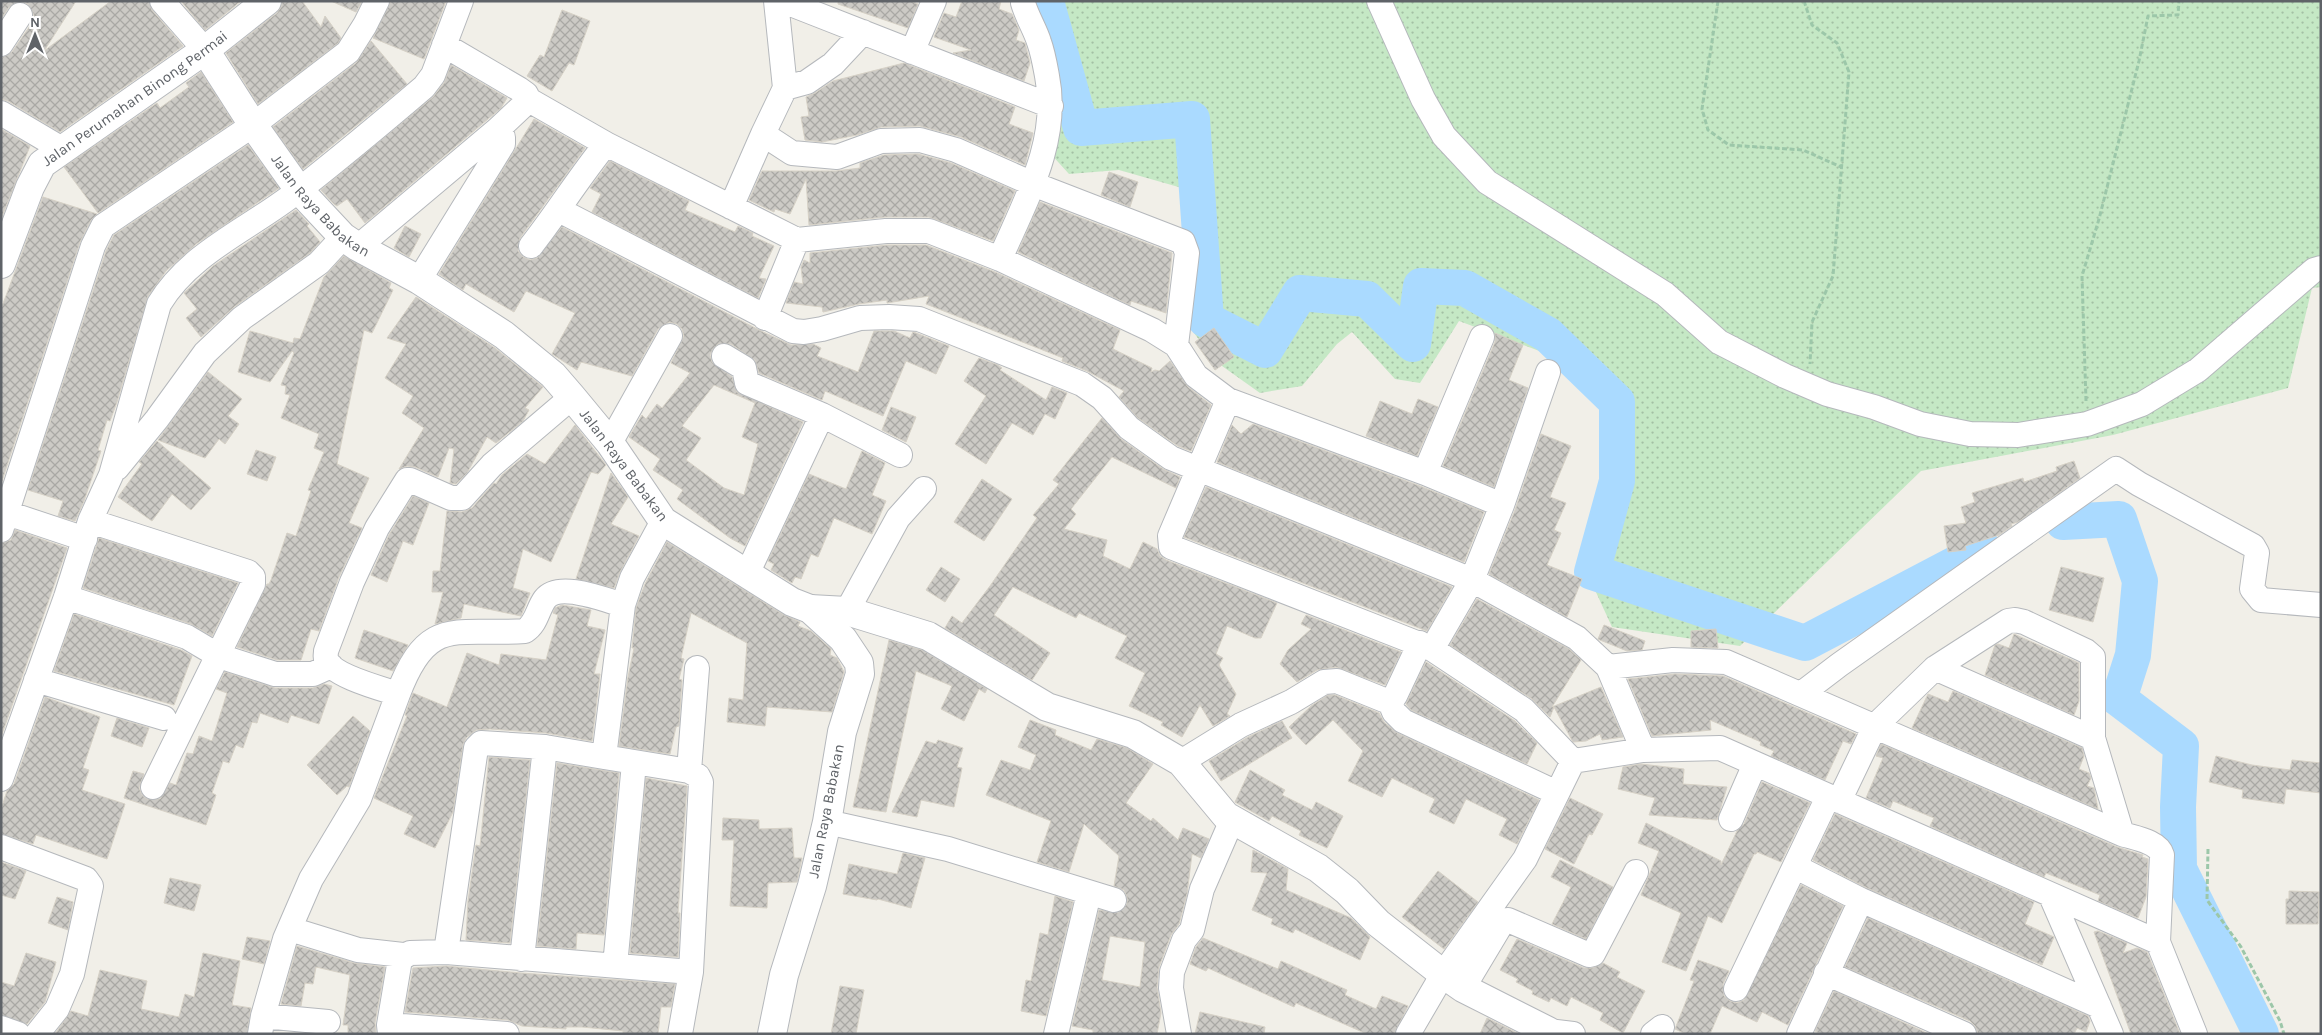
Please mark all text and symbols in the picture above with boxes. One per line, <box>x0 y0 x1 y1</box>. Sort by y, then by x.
north arrow <box>10 10 60 60</box>
text: N <box>30 14 40 31</box>
street label: Jalan Perumahan Binong Permai <box>39 27 231 170</box>
street label: Jalan Raya Babakan <box>268 151 373 261</box>
street label: Jalan Raya Babakan <box>576 405 672 525</box>
street label: Jalan Raya Babakan <box>804 742 848 880</box>

